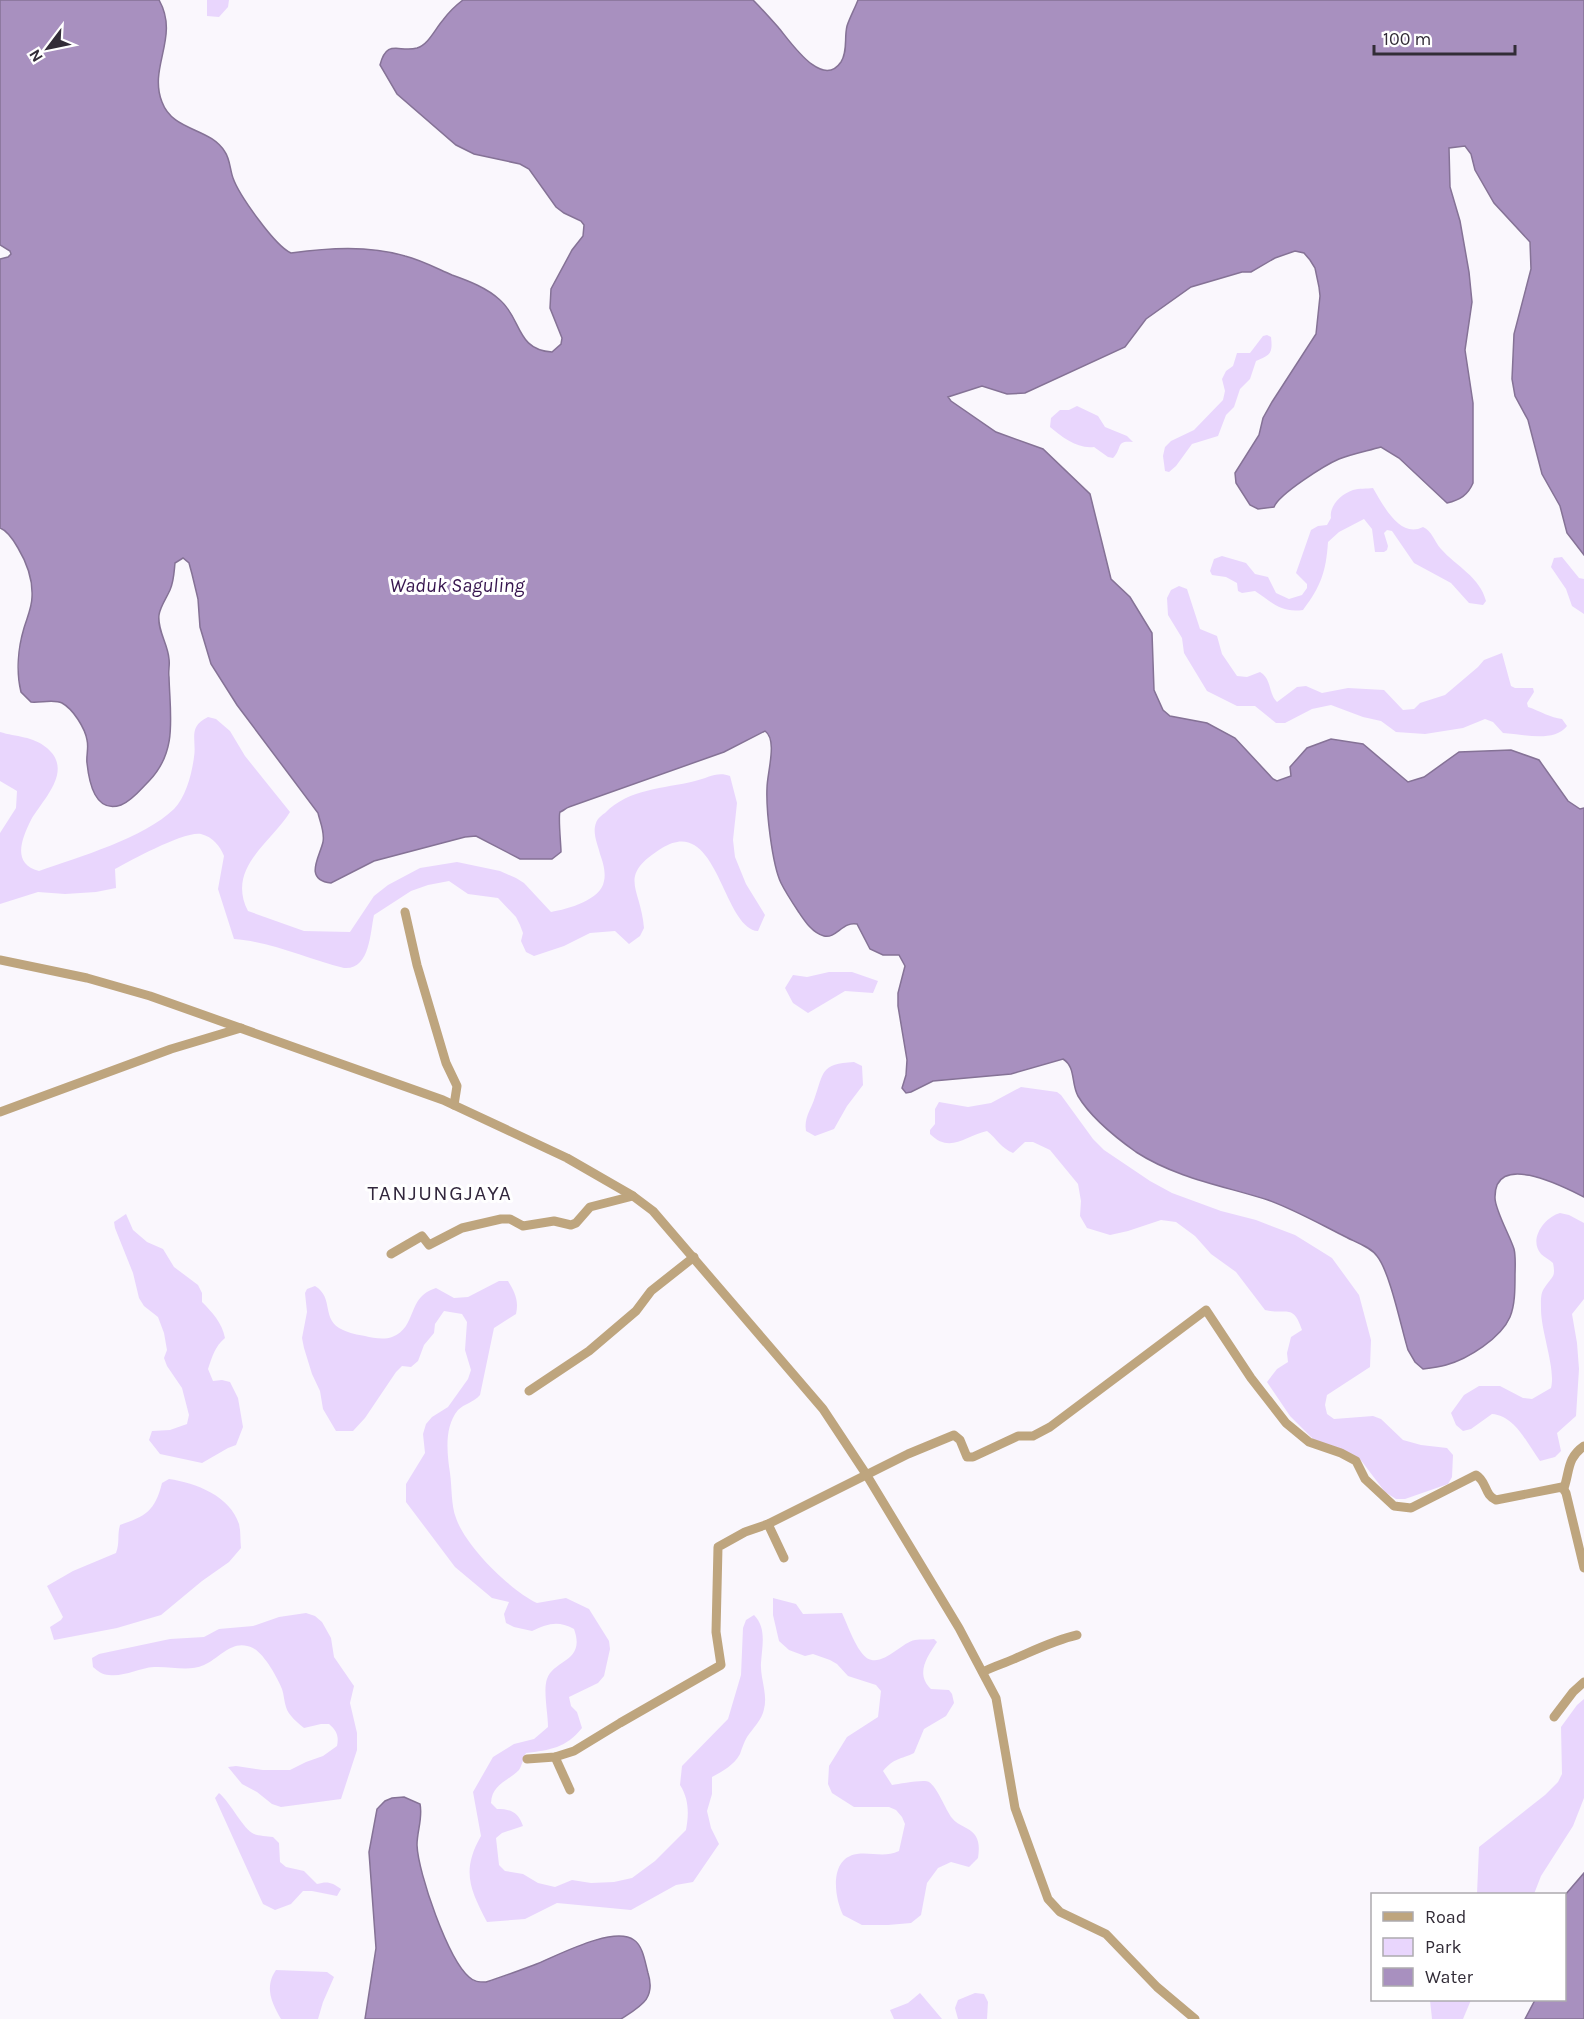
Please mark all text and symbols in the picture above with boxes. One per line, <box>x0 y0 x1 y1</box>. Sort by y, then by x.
north arrow <box>18 18 78 78</box>
scale bar <box>1374 18 1515 56</box>
text: 100 m <box>1383 28 1431 50</box>
text: N <box>25 46 47 66</box>
water label: Waduk Saguling <box>389 574 525 597</box>
district label: TANJUNGJAYA <box>368 1181 512 1205</box>
legend <box>1371 1893 1566 2001</box>
text: Road <box>1425 1906 1466 1928</box>
text: Park <box>1425 1936 1462 1958</box>
text: Water <box>1425 1966 1473 1988</box>

